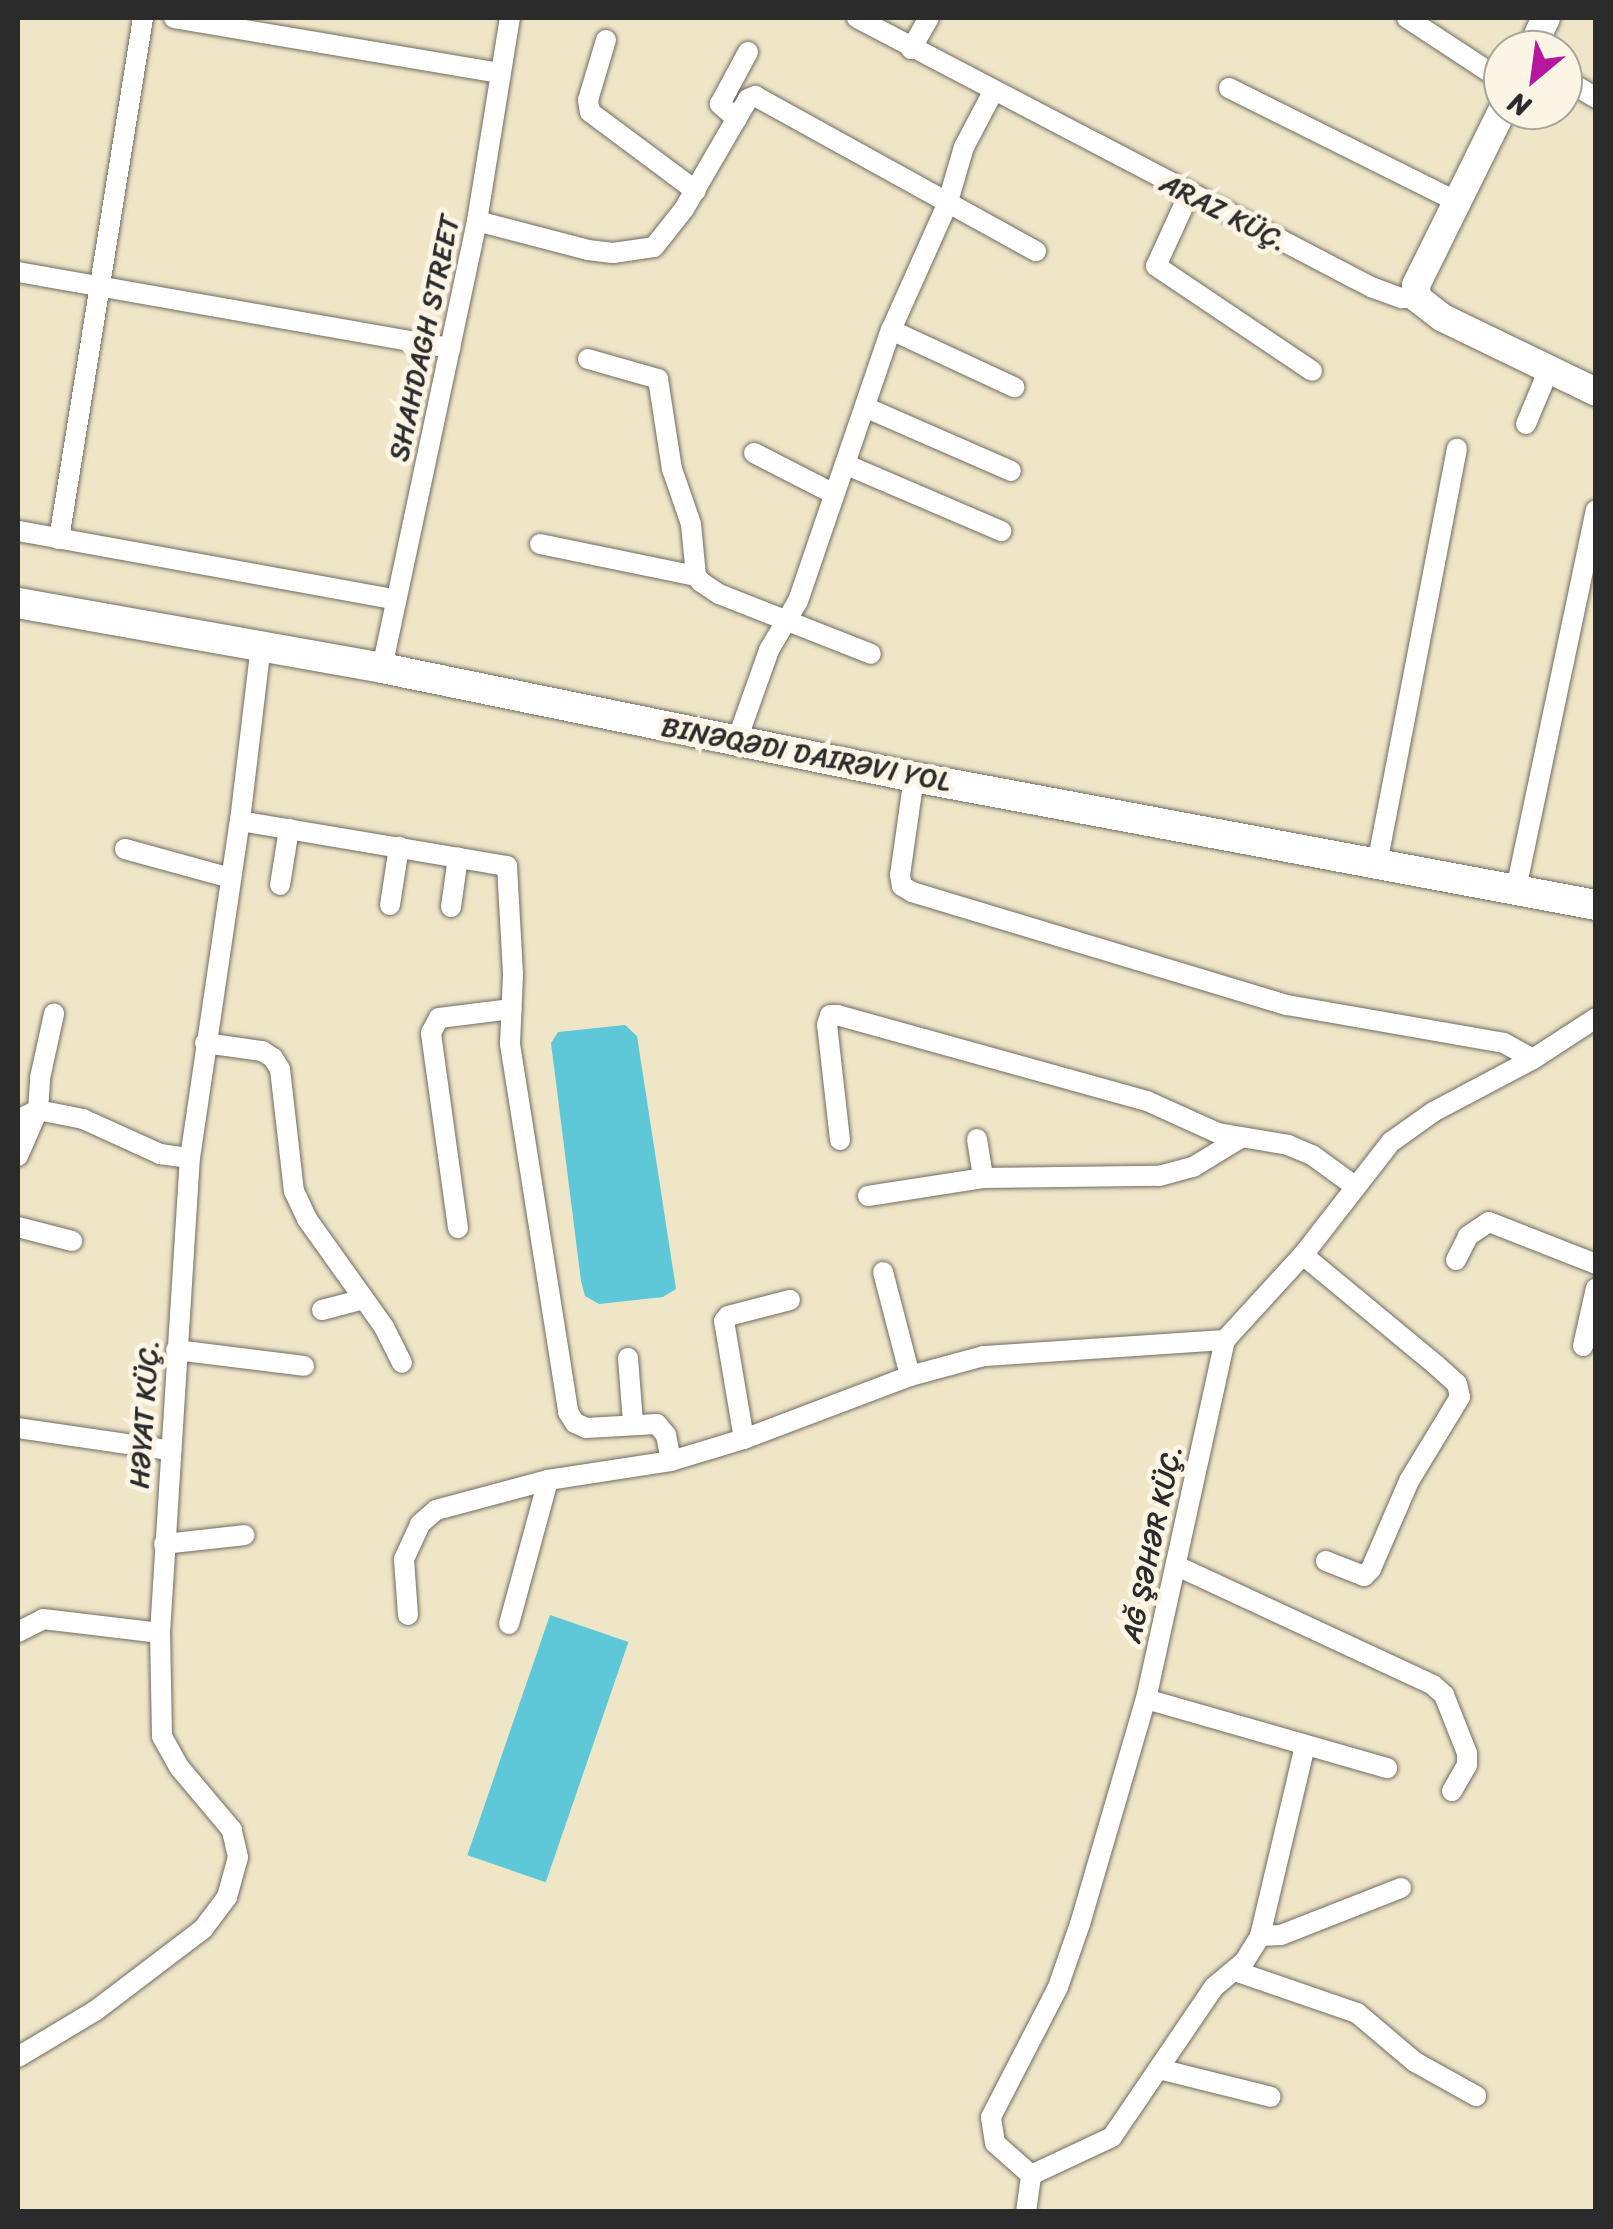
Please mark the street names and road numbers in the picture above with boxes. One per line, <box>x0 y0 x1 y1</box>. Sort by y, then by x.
street label: ARAZ KÜÇ. <box>1155 166 1293 258</box>
street label: SHAHDAGH STREET <box>381 212 467 464</box>
street label: BINƏQƏDI DAIRƏVI YOL <box>659 710 953 798</box>
street label: HƏYAT KÜÇ. <box>122 1338 166 1490</box>
street label: AĞ ŞƏHƏR KÜÇ. <box>1115 1442 1189 1646</box>

